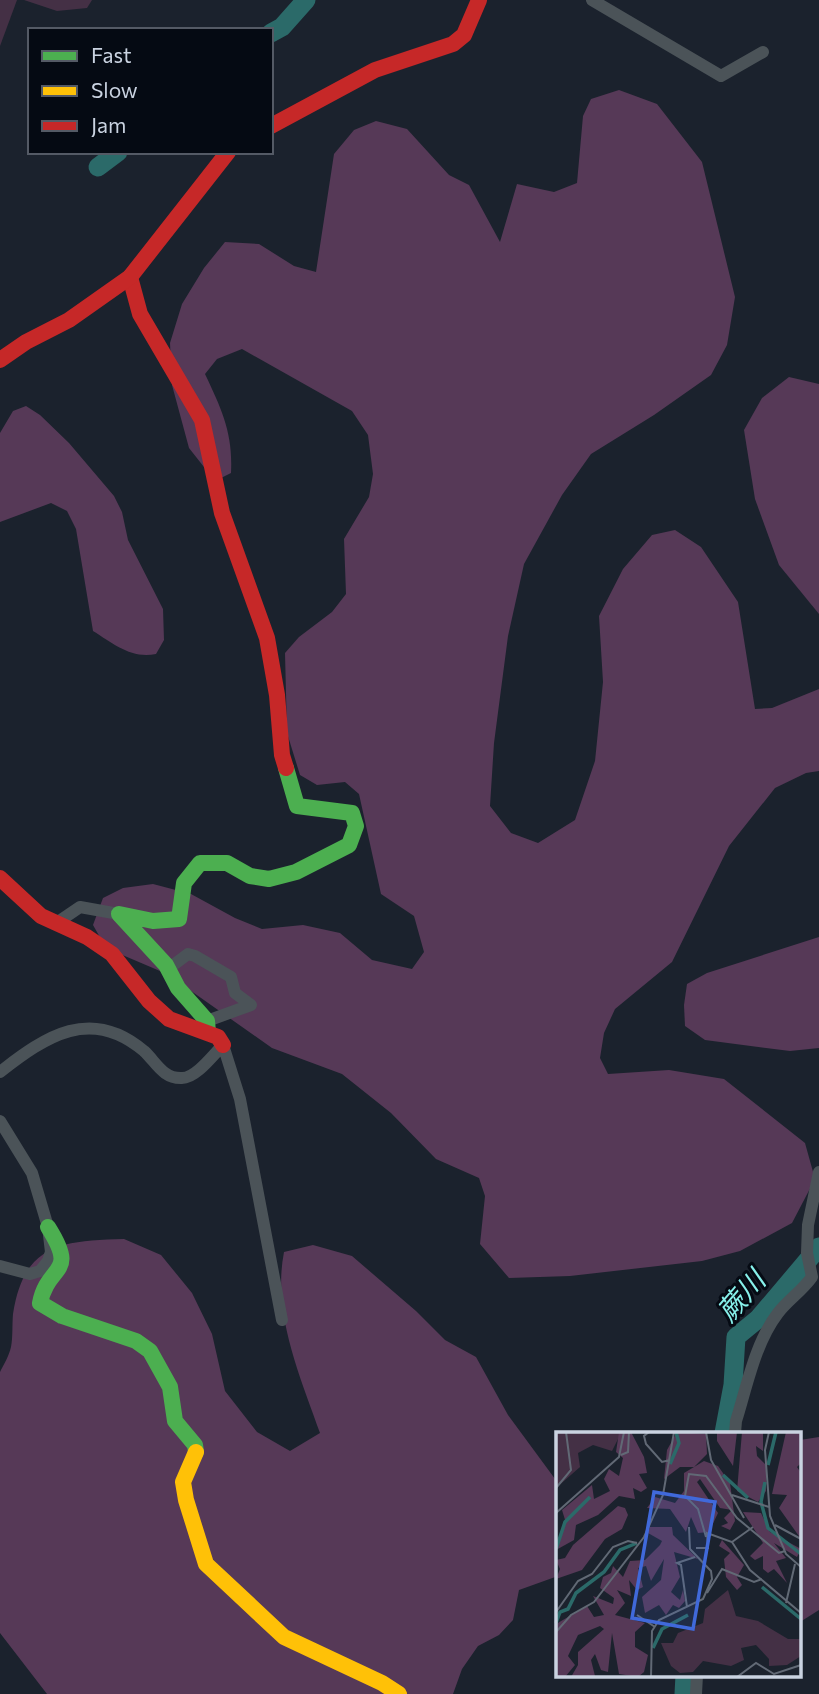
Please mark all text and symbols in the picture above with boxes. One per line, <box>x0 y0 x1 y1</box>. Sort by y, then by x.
legend <box>28 28 273 154</box>
text: Fast <box>91 42 132 67</box>
text: Slow <box>91 77 138 102</box>
text: Jam <box>91 112 126 137</box>
water label: 蕨川 <box>709 1261 773 1328</box>
inset map <box>556 1432 802 1676</box>

